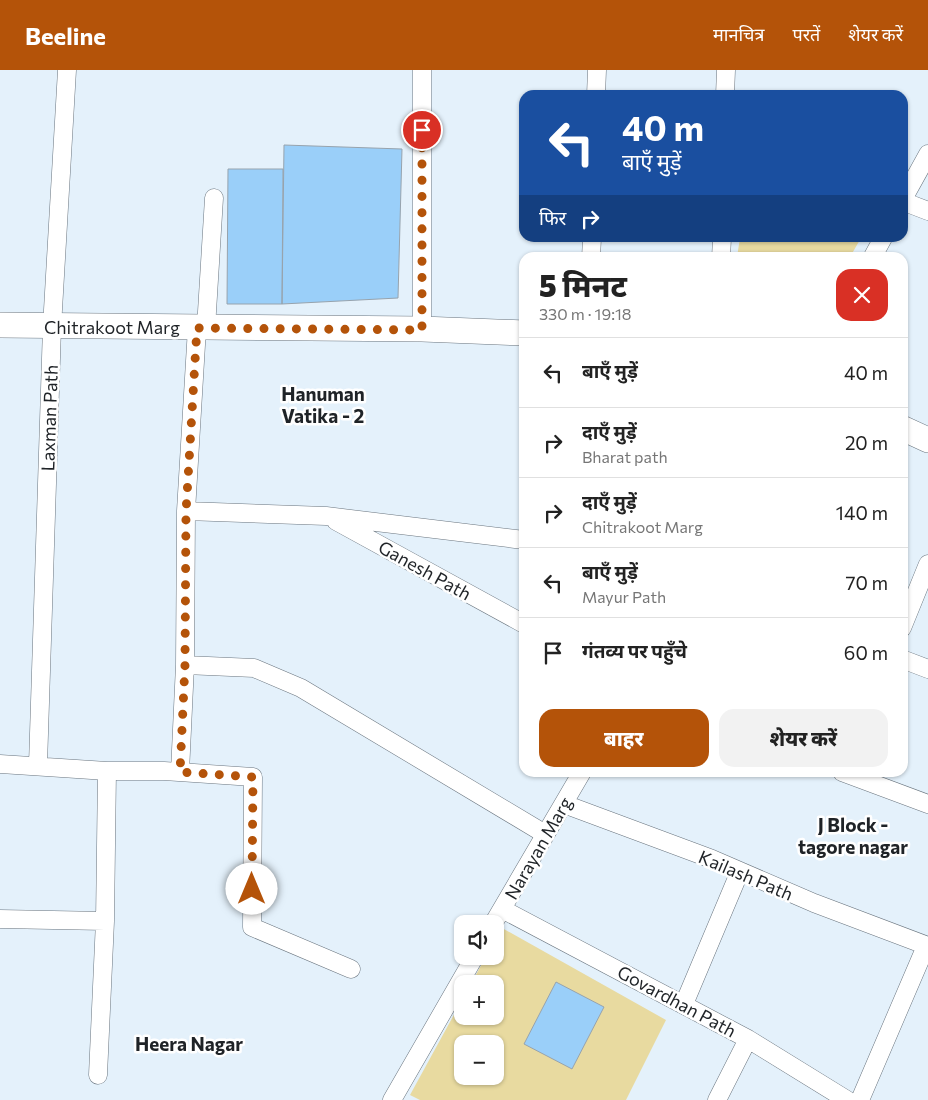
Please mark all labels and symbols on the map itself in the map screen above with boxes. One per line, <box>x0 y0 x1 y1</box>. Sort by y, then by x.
pin <box>401 109 443 151</box>
street label: Chitrakoot Marg <box>44 316 180 338</box>
street label: Laxman Path <box>36 364 62 472</box>
district label: Hanuman Vatika - 2 <box>281 382 365 427</box>
street label: Ganesh Path <box>375 535 475 605</box>
street label: Narayan Marg <box>500 793 576 903</box>
district label: J Block - tagore nagar <box>798 813 908 858</box>
street label: Kailash Path <box>695 845 797 905</box>
position arrow <box>225 862 277 914</box>
street label: Govardhan Path <box>614 960 740 1042</box>
district label: Heera Nagar <box>135 1032 243 1055</box>

